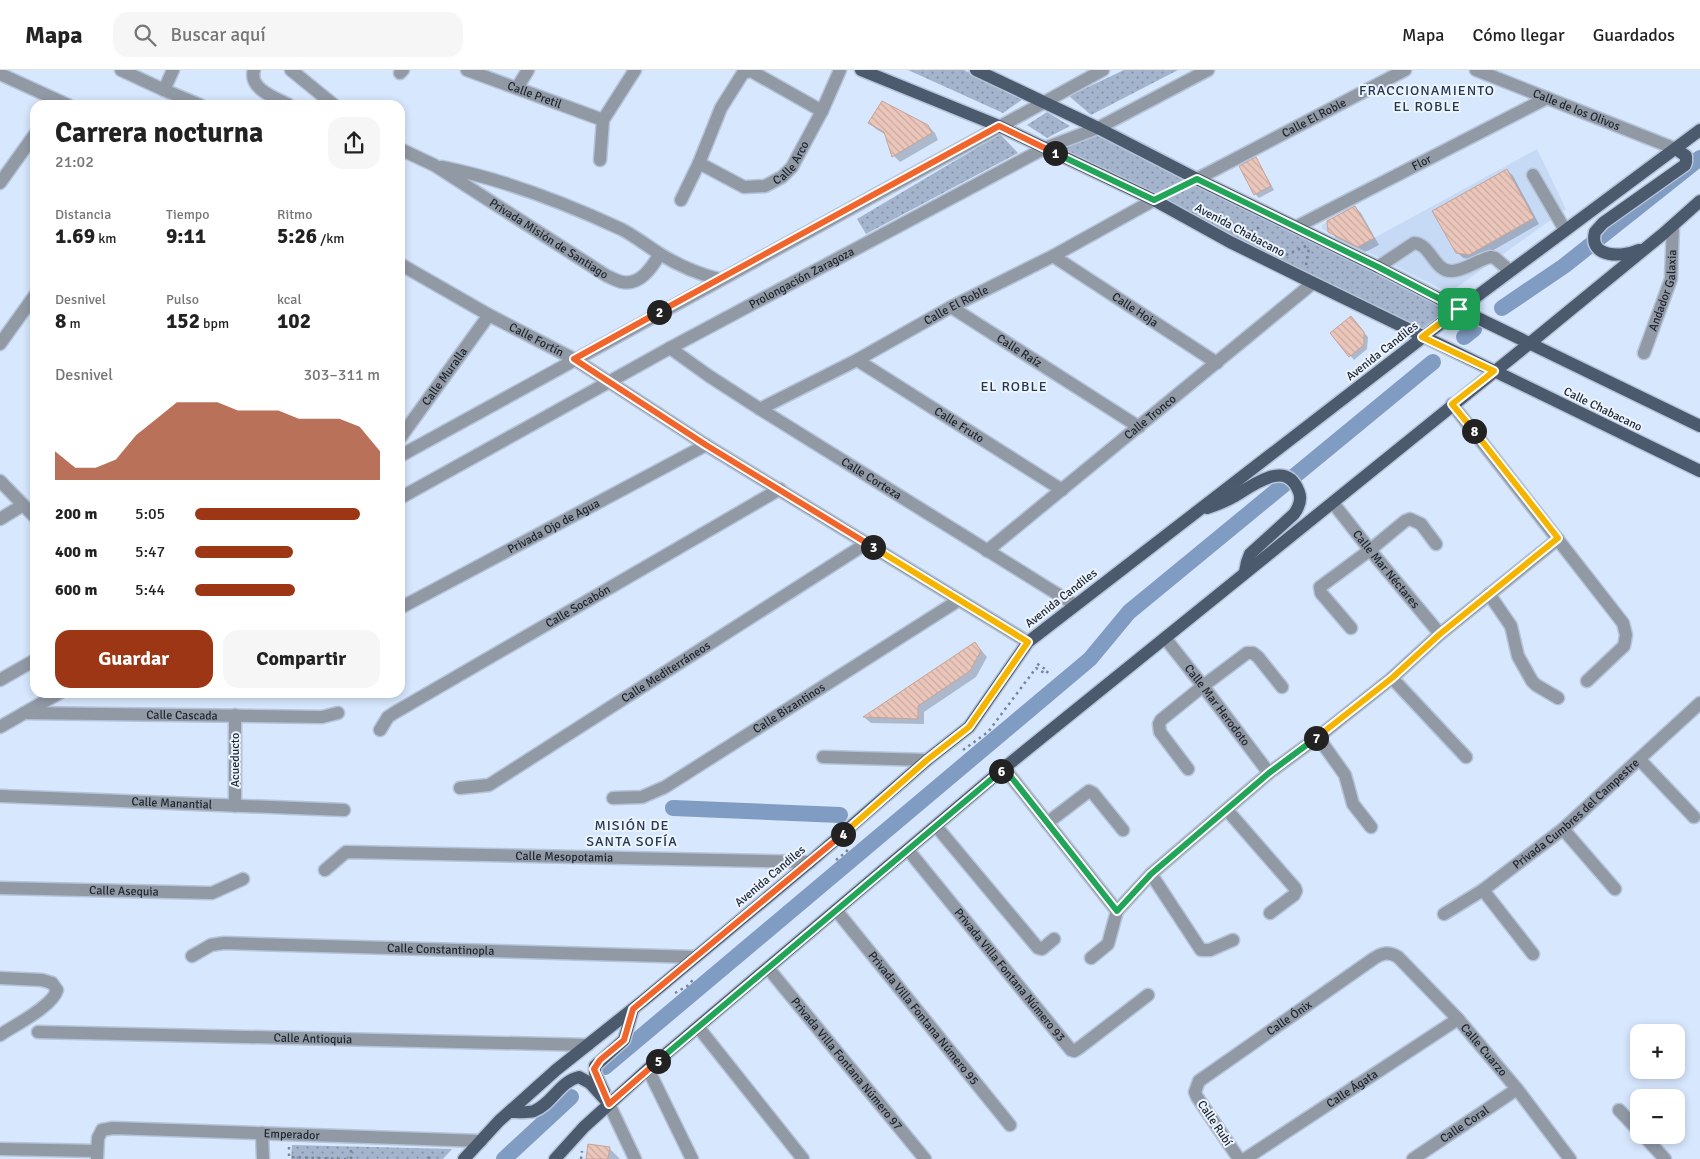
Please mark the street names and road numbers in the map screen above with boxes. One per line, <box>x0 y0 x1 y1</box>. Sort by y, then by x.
street label: Calle Pretil <box>505 78 564 112</box>
street label: Calle de los Olivos <box>1530 86 1622 134</box>
street label: Calle El Roble <box>1279 95 1349 141</box>
street label: Calle Arco <box>770 138 813 188</box>
street label: Flor <box>1409 151 1435 174</box>
street label: Privada Misión de Santiago <box>486 195 611 283</box>
street label: Avenida Chabacano <box>1192 200 1287 261</box>
street label: Prolongación Zaragoza <box>747 244 857 312</box>
street label: Andador Galaxia <box>1646 249 1680 333</box>
street label: Calle El Roble <box>921 282 991 329</box>
street label: Calle Hoja <box>1109 289 1161 331</box>
street label: Avenida Candiles <box>1343 319 1421 384</box>
street label: Calle Fortín <box>506 320 566 360</box>
street label: Calle Raíz <box>994 331 1044 371</box>
street label: Calle Muralla <box>419 345 471 409</box>
street label: Calle Chabacano <box>1561 384 1644 435</box>
street label: Calle Tronco <box>1121 392 1179 443</box>
street label: Calle Fruto <box>931 404 987 447</box>
street label: Calle Corteza <box>838 454 904 503</box>
street label: Privada Ojo de Agua <box>505 496 603 557</box>
street label: Calle Mar Néctares <box>1349 527 1423 612</box>
street label: Avenida Candiles <box>1022 566 1100 631</box>
street label: Calle Socabón <box>543 582 613 631</box>
street label: Calle Mediterráneos <box>619 638 713 706</box>
street label: Calle Mar Herodoto <box>1181 661 1253 749</box>
street label: Calle Bizantinos <box>750 680 828 737</box>
street label: Calle Cascada <box>146 708 218 724</box>
street label: Acueducto <box>228 733 243 787</box>
street label: Privada Cumbres del Campestre <box>1510 756 1643 873</box>
street label: Calle Manantial <box>131 794 213 813</box>
street label: Avenida Candiles <box>732 843 809 910</box>
street label: Calle Mesopotamia <box>515 849 613 866</box>
street label: Calle Asequia <box>89 883 159 900</box>
street label: Privada Villa Fontana Número 93 <box>951 905 1068 1045</box>
street label: Calle Constantinopla <box>387 941 495 959</box>
street label: Privada Villa Fontana Número 95 <box>865 949 982 1088</box>
street label: Privada Villa Fontana Número 97 <box>787 995 905 1134</box>
street label: Calle Ónix <box>1264 997 1315 1039</box>
street label: Calle Cuarzo <box>1457 1021 1510 1080</box>
street label: Calle Antioquia <box>273 1031 352 1047</box>
street label: Calle Ágata <box>1324 1067 1381 1111</box>
street label: Calle Rubí <box>1194 1098 1236 1150</box>
street label: Calle Coral <box>1437 1103 1493 1147</box>
street label: Emperador <box>263 1126 321 1143</box>

